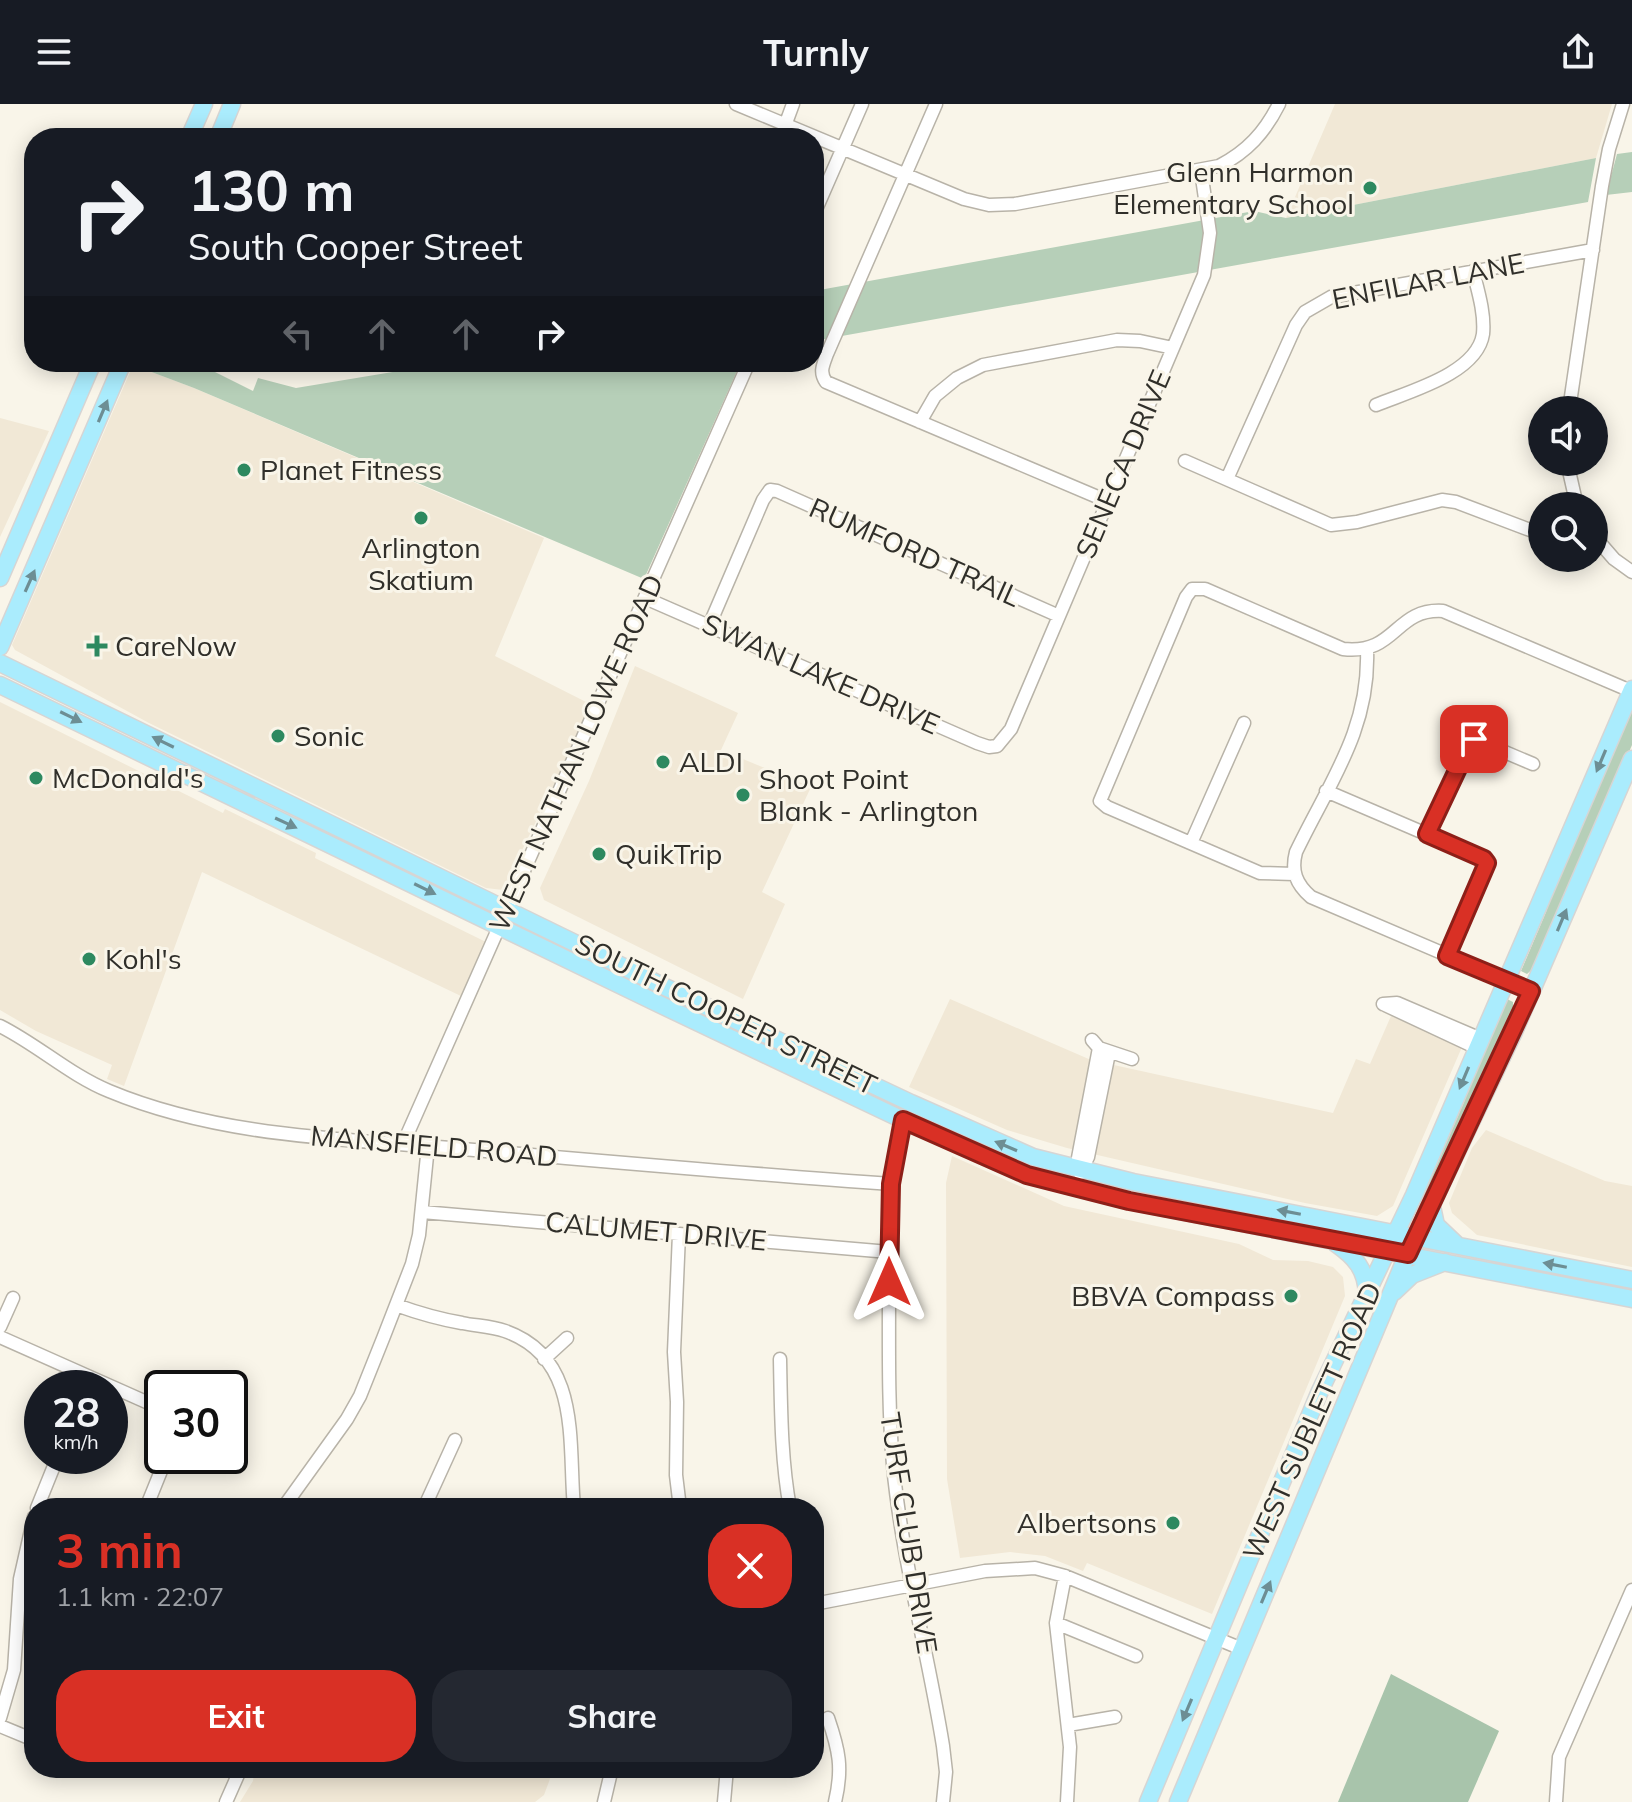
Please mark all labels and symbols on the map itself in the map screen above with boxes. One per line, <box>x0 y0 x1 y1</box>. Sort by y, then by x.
place label: Glenn Harmon Elementary School <box>1113 154 1354 221</box>
marker: Glenn Harmon Elementary School <box>1361 179 1379 197</box>
street label: ENFILAR LANE <box>1329 245 1527 316</box>
street label: SENECA DRIVE <box>1067 364 1178 563</box>
one-way arrow <box>96 399 109 422</box>
place label: Planet Fitness <box>260 452 442 487</box>
marker: Planet Fitness <box>235 461 253 479</box>
street label: RUMFORD TRAIL <box>804 489 1026 614</box>
marker: Arlington Skatium <box>412 509 430 527</box>
place label: Arlington Skatium <box>361 530 481 597</box>
one-way arrow <box>23 569 37 593</box>
street label: WEST NATHAN LOWE ROAD <box>481 569 670 937</box>
street label: SWAN LAKE DRIVE <box>697 606 945 742</box>
place label: CareNow <box>115 628 237 663</box>
marker: CareNow <box>86 635 108 657</box>
pin <box>1440 705 1508 773</box>
one-way arrow <box>59 711 82 724</box>
place label: Sonic <box>294 718 364 753</box>
marker: Sonic <box>269 727 287 745</box>
one-way arrow <box>151 735 174 749</box>
place label: ALDI <box>679 744 743 779</box>
one-way arrow <box>1595 749 1608 773</box>
marker: ALDI <box>654 753 672 771</box>
place label: McDonald's <box>52 760 204 795</box>
place label: Shoot Point Blank - Arlington <box>759 761 978 828</box>
marker: McDonald's <box>27 769 45 787</box>
marker: Shoot Point Blank - Arlington <box>734 786 752 804</box>
one-way arrow <box>274 816 297 830</box>
place label: QuikTrip <box>615 836 722 871</box>
marker: QuikTrip <box>590 845 608 863</box>
one-way arrow <box>414 883 437 896</box>
one-way arrow <box>1555 908 1569 932</box>
street label: SOUTH COOPER STREET <box>570 925 883 1102</box>
place label: Kohl's <box>105 941 182 976</box>
marker: Kohl's <box>80 950 98 968</box>
one-way arrow <box>1458 1067 1471 1090</box>
street label: MANSFIELD ROAD <box>309 1117 559 1174</box>
one-way arrow <box>995 1140 1018 1153</box>
street label: CALUMET DRIVE <box>544 1203 768 1258</box>
one-way arrow <box>1276 1206 1301 1218</box>
position arrow <box>847 1240 931 1324</box>
one-way arrow <box>1543 1258 1568 1270</box>
street label: WEST SUBLETT ROAD <box>1234 1277 1389 1565</box>
place label: BBVA Compass <box>1071 1278 1275 1313</box>
marker: BBVA Compass <box>1282 1287 1300 1305</box>
speed limit sign: 30 <box>144 1370 248 1474</box>
street label: TURF CLUB DRIVE <box>873 1410 946 1656</box>
place label: Albertsons <box>1017 1505 1157 1540</box>
marker: Albertsons <box>1164 1514 1182 1532</box>
one-way arrow <box>1260 1580 1273 1604</box>
one-way arrow <box>1180 1698 1193 1722</box>

